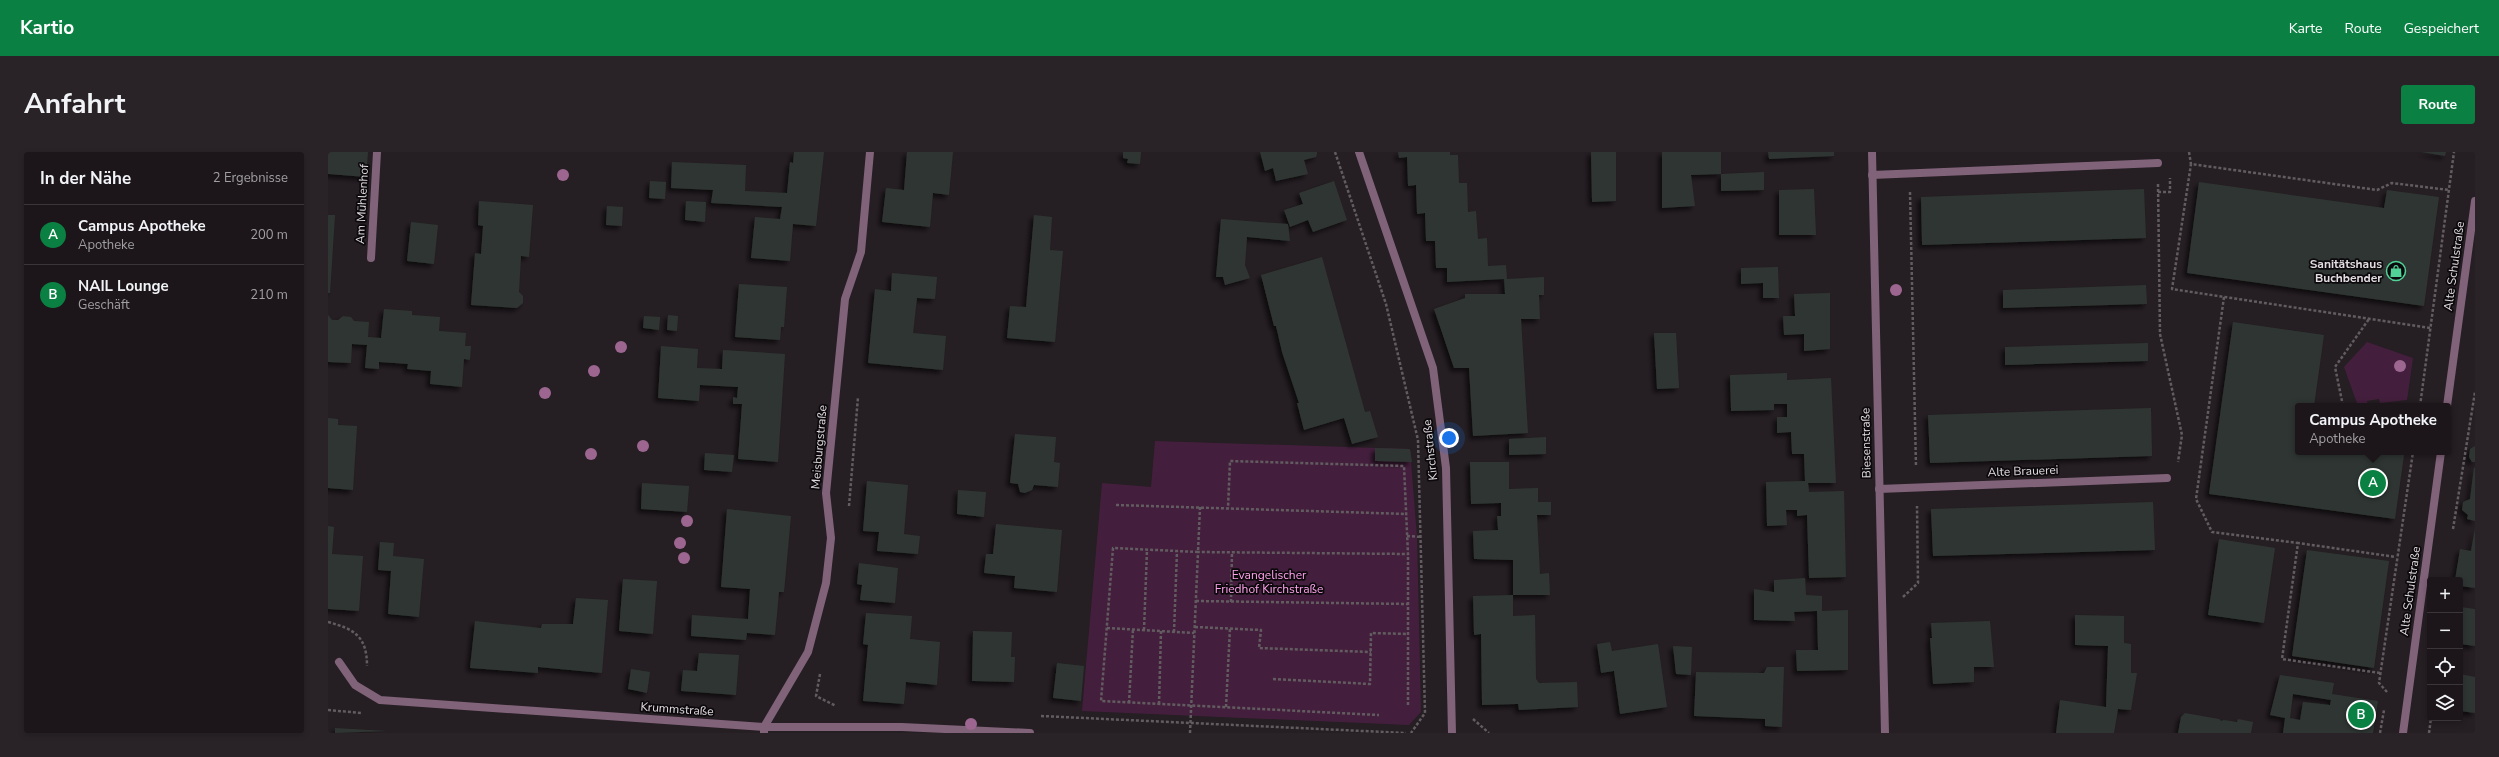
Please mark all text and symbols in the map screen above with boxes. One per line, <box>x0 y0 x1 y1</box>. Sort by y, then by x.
text: Kartio <box>20 15 74 41</box>
text: Karte <box>2289 19 2323 38</box>
text: Route <box>2345 19 2382 38</box>
text: Gespeichert <box>2404 19 2479 38</box>
text: Anfahrt <box>24 85 125 123</box>
button: Route <box>2401 85 2475 124</box>
street label: Am Mühlenhof <box>352 163 372 244</box>
text: In der Nähe <box>40 167 131 190</box>
text: 2 Ergebnisse <box>213 169 288 187</box>
text: Campus Apotheke <box>78 216 206 236</box>
street label: Alte Schulstraße <box>2440 220 2468 312</box>
text: A <box>48 226 58 244</box>
text: 200 m <box>250 226 288 244</box>
text: Apotheke <box>78 236 134 254</box>
place label: Sanitätshaus Buchbender <box>2310 256 2382 286</box>
shop icon: Sanitätshaus Buchbender <box>2385 260 2407 282</box>
text: NAIL Lounge <box>78 276 169 296</box>
text: B <box>49 286 57 304</box>
text: 210 m <box>250 286 288 304</box>
text: Geschäft <box>78 296 129 314</box>
popup <box>2295 403 2451 455</box>
street label: Meisburgstraße <box>807 404 831 490</box>
street label: Biesenstraße <box>1857 408 1875 478</box>
text: Campus Apotheke <box>2309 410 2437 430</box>
street label: Kirchstraße <box>1419 419 1441 481</box>
your location <box>1439 428 1459 448</box>
text: Apotheke <box>2309 430 2365 448</box>
street label: Alte Brauerei <box>1987 462 2059 480</box>
pin: A <box>2360 468 2386 498</box>
street label: Alte Schulstraße <box>2396 545 2424 637</box>
park label: Evangelischer Friedhof Kirchstraße <box>1215 567 1323 597</box>
map controls <box>2427 577 2463 721</box>
button: + <box>2427 577 2463 613</box>
button: − <box>2427 613 2463 649</box>
button: locate <box>2427 649 2463 685</box>
button: layers <box>2427 685 2463 721</box>
street label: Krummstraße <box>640 698 714 720</box>
pin: B <box>2348 700 2374 730</box>

